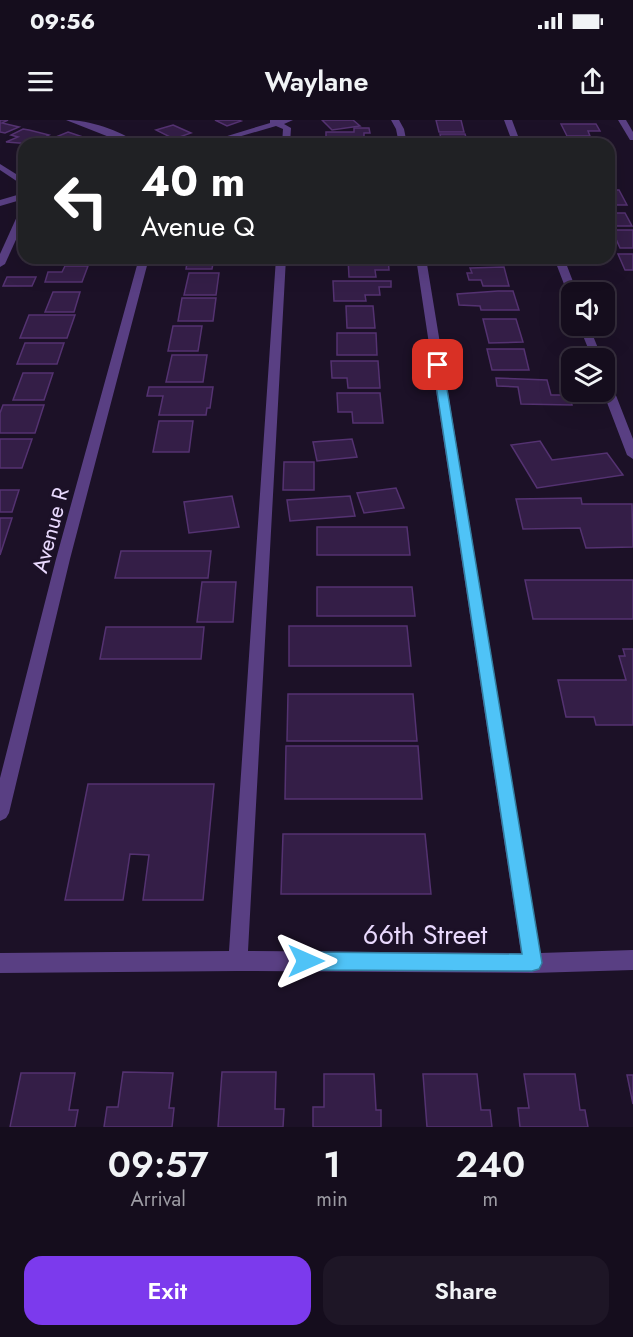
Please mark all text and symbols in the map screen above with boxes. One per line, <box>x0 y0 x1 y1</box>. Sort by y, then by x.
text: 09:56 <box>30 5 95 37</box>
text: Waylane <box>265 62 368 101</box>
icon: menu <box>24 65 57 98</box>
icon: share <box>576 65 609 98</box>
text: 40 m <box>141 151 245 212</box>
icon: left <box>42 162 120 240</box>
text: Avenue Q <box>141 207 255 246</box>
map controls <box>561 282 615 402</box>
button: sound <box>561 282 615 336</box>
pin <box>412 339 463 390</box>
icon: arrive <box>421 348 454 381</box>
button: layers <box>561 348 615 402</box>
street label: Avenue R <box>23 483 77 576</box>
street label: 66th Street <box>363 915 488 954</box>
position arrow <box>274 929 338 993</box>
text: 09:57 <box>108 1138 209 1190</box>
text: 1 <box>323 1138 341 1190</box>
text: 240 <box>456 1138 525 1190</box>
text: Arrival <box>131 1185 186 1214</box>
text: min <box>316 1185 348 1214</box>
text: m <box>483 1185 498 1214</box>
button: Exit <box>24 1256 311 1325</box>
button: Share <box>323 1256 609 1325</box>

